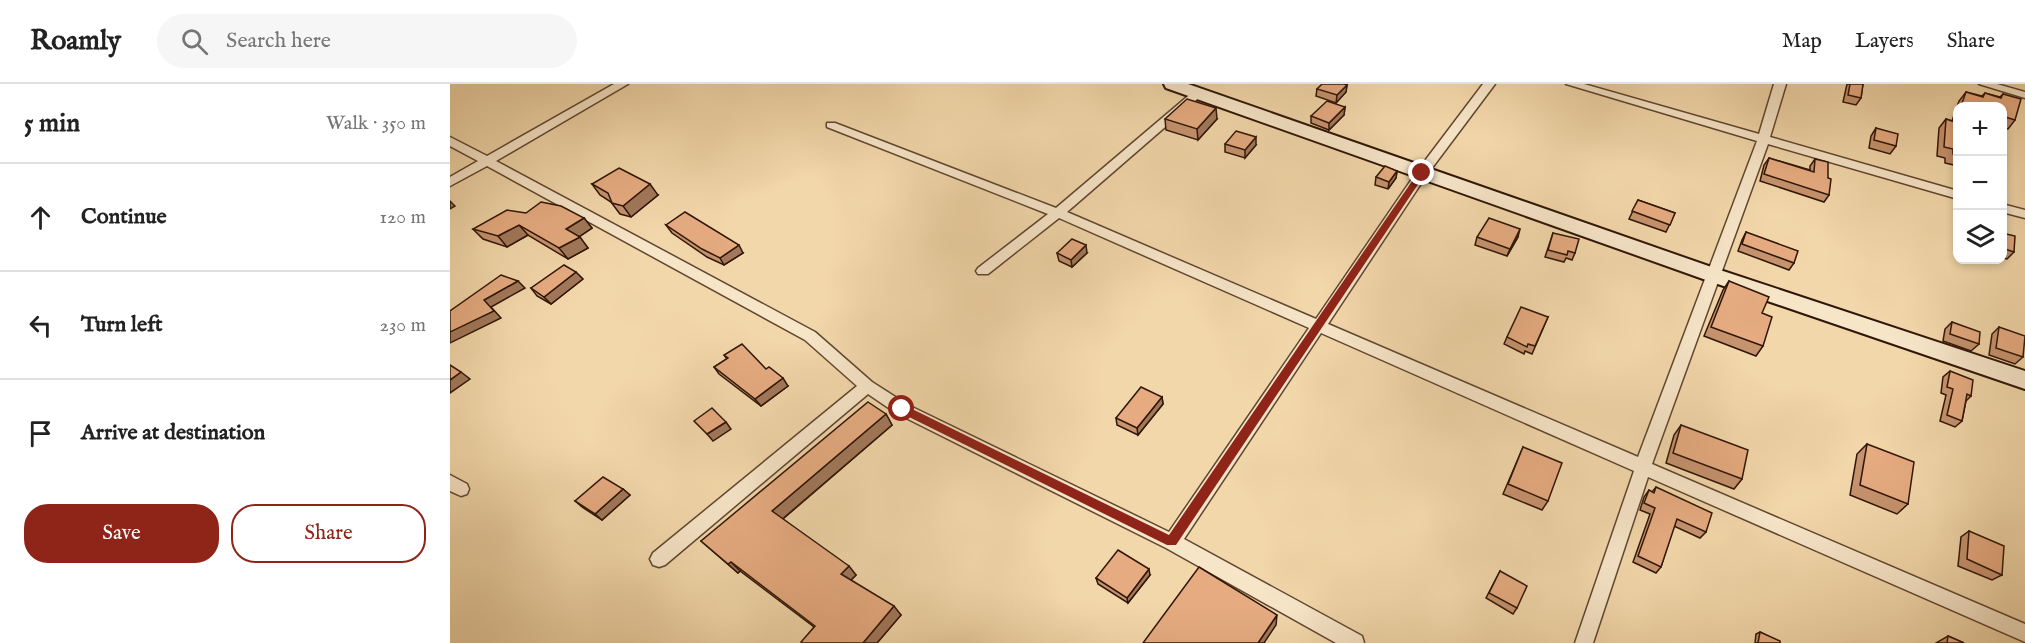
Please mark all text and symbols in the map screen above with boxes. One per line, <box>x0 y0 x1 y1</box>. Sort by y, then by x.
search box <box>157 14 577 68</box>
text: Roamly <box>30 24 121 59</box>
icon: search <box>178 25 211 58</box>
text: Search here <box>226 27 331 55</box>
text: Map <box>1782 28 1822 55</box>
text: Layers <box>1855 28 1914 55</box>
text: Share <box>1947 28 1995 55</box>
map controls <box>1953 102 2007 264</box>
button: + <box>1953 102 2007 156</box>
text: 5 min <box>24 107 80 140</box>
text: Walk · 350 m <box>326 111 426 136</box>
button: − <box>1953 156 2007 210</box>
route end <box>1408 159 1434 185</box>
icon: ahead <box>24 201 57 234</box>
text: Continue <box>81 203 167 231</box>
text: 120 m <box>380 205 426 230</box>
button: layers <box>1953 210 2007 264</box>
icon: left <box>24 309 57 342</box>
text: Turn left <box>81 311 163 339</box>
text: 230 m <box>380 313 426 338</box>
route start <box>888 395 914 421</box>
icon: arrive <box>24 417 57 450</box>
text: Arrive at destination <box>81 419 265 447</box>
button: Save <box>24 504 219 563</box>
button: Share <box>231 504 426 563</box>

